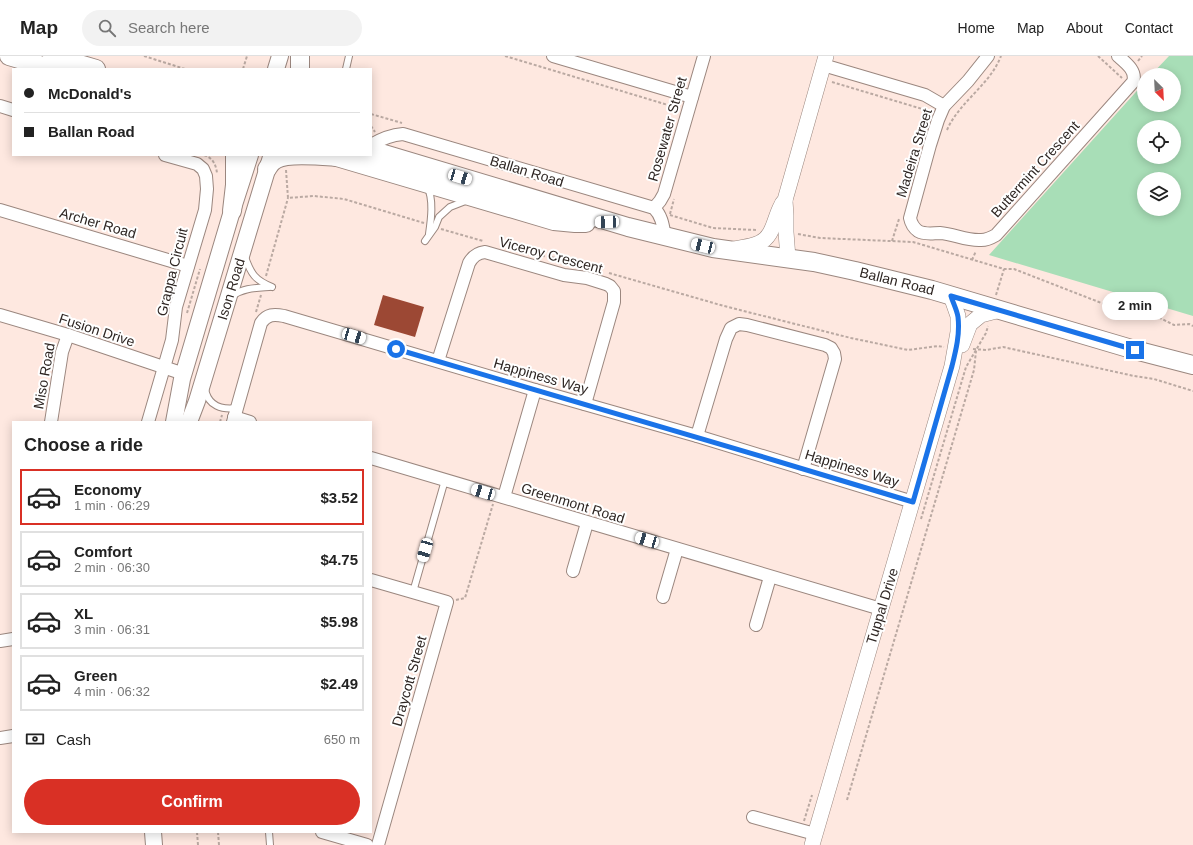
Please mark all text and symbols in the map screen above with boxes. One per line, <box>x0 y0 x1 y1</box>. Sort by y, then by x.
search box <box>82 10 362 46</box>
text: Map <box>20 17 58 38</box>
icon: search <box>96 17 118 39</box>
text: Search here <box>128 19 210 36</box>
text: Home <box>958 20 995 36</box>
text: Map <box>1017 20 1044 36</box>
text: About <box>1066 20 1103 36</box>
text: Contact <box>1125 20 1173 36</box>
north arrow <box>1137 68 1181 112</box>
map controls <box>1137 68 1181 216</box>
street label: Rosewater Street <box>644 75 690 183</box>
text: McDonald's <box>48 85 132 102</box>
street label: Madeira Street <box>893 107 935 199</box>
street label: Buttermint Crescent <box>988 118 1082 220</box>
button: locate <box>1137 120 1181 164</box>
text: Ballan Road <box>48 123 135 140</box>
street label: Ballan Road <box>488 152 566 190</box>
car <box>447 168 473 186</box>
button: layers <box>1137 172 1181 216</box>
street label: Archer Road <box>58 204 138 242</box>
car <box>595 216 619 228</box>
street label: Grappa Circuit <box>153 226 191 318</box>
street label: Viceroy Crescent <box>498 234 605 277</box>
car <box>690 237 716 255</box>
street label: Ison Road <box>214 256 248 322</box>
street label: Ballan Road <box>858 264 936 298</box>
callout: 2 min <box>1102 292 1168 320</box>
text: 2 min <box>1118 298 1152 313</box>
street label: Fusion Drive <box>57 310 137 350</box>
car <box>341 327 367 345</box>
route start <box>387 340 405 358</box>
route end <box>1126 341 1144 359</box>
street label: Miso Road <box>30 342 58 410</box>
street label: Happiness Way <box>492 355 590 397</box>
text: Choose a ride <box>24 435 143 455</box>
street label: Happiness Way <box>803 446 901 490</box>
icon: car <box>26 479 62 515</box>
street label: Greenmont Road <box>519 480 627 526</box>
text: Economy <box>74 481 142 498</box>
car <box>470 483 496 501</box>
text: $3.52 <box>320 489 358 506</box>
text: 1 min · 06:29 <box>74 498 150 513</box>
car <box>634 531 660 549</box>
car <box>416 537 434 563</box>
icon: car <box>26 541 62 577</box>
text: Comfort <box>74 543 132 560</box>
text: $4.75 <box>320 551 358 568</box>
text: 2 min · 06:30 <box>74 560 150 575</box>
street label: Tuppal Drive <box>863 566 901 646</box>
icon: car <box>26 603 62 639</box>
text: XL <box>74 605 93 622</box>
text: $5.98 <box>320 613 358 630</box>
text: 3 min · 06:31 <box>74 622 150 637</box>
street label: Draycott Street <box>388 634 430 728</box>
icon: car <box>26 665 62 701</box>
text: Green <box>74 667 117 684</box>
text: $2.49 <box>320 675 358 692</box>
text: 4 min · 06:32 <box>74 684 150 699</box>
icon: cash <box>24 728 46 750</box>
text: Cash <box>56 731 91 748</box>
text: 650 m <box>324 732 360 747</box>
button: Confirm <box>24 779 360 825</box>

